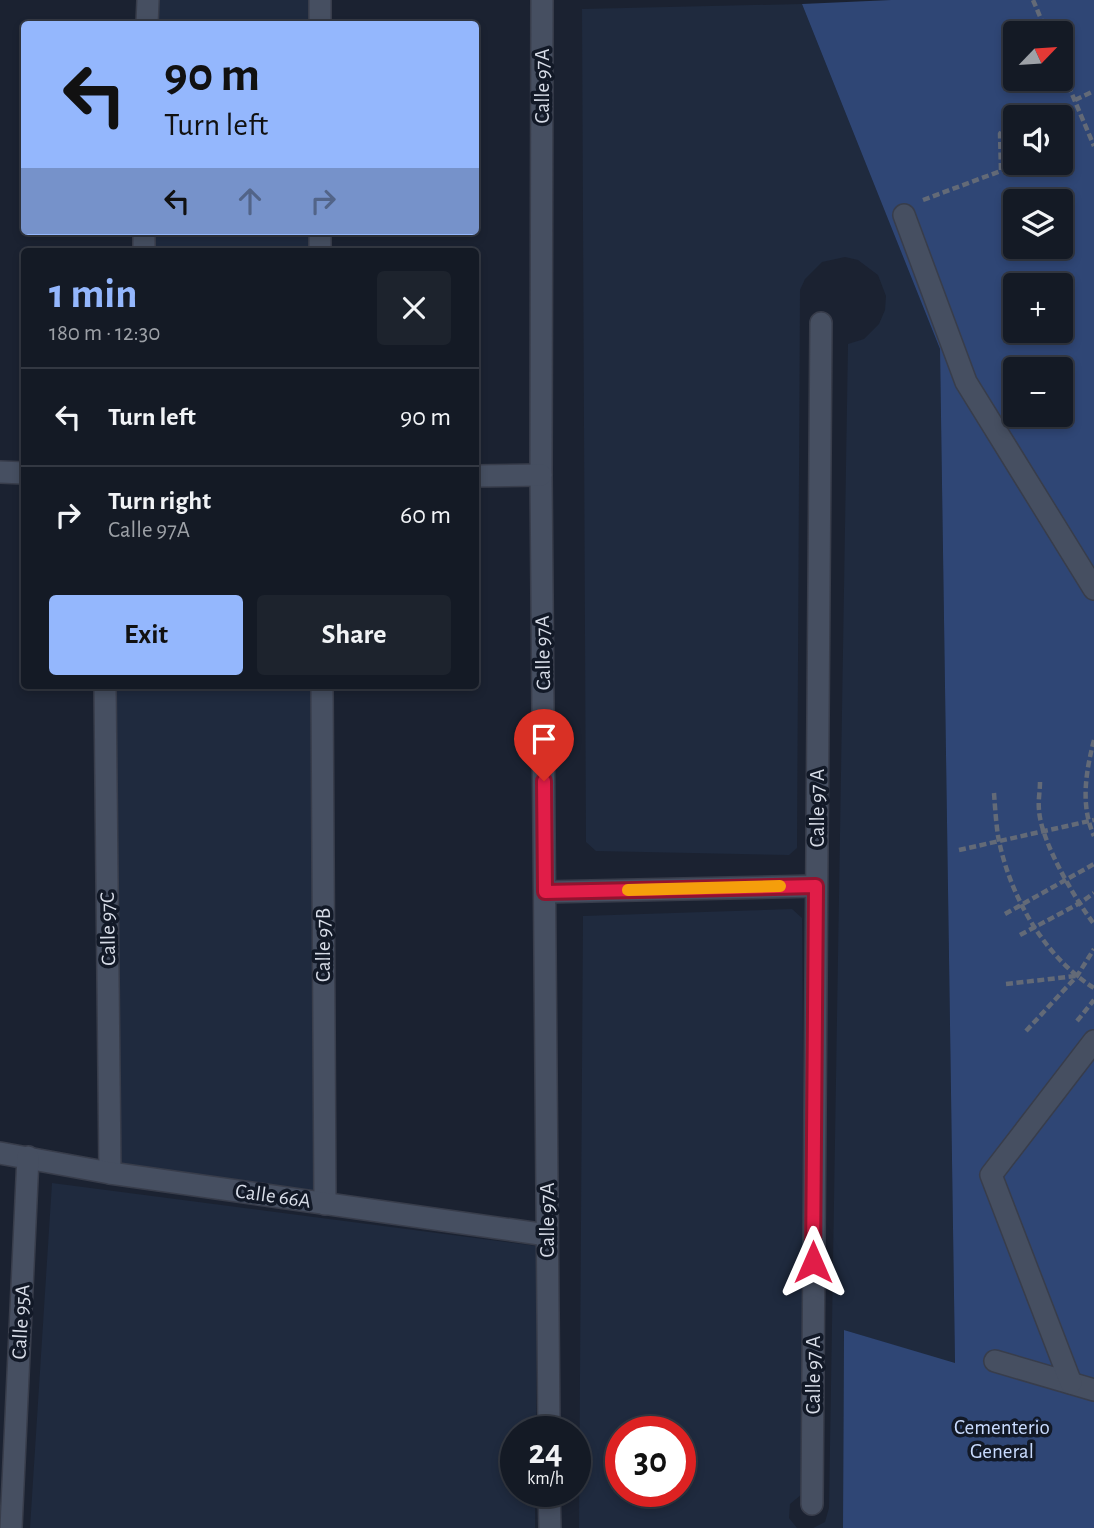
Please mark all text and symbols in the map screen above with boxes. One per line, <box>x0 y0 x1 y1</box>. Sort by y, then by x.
north arrow <box>1003 21 1073 91</box>
map controls <box>1003 21 1073 427</box>
icon: left <box>49 49 140 140</box>
street label: Calle 97A <box>532 49 553 123</box>
text: 90 m <box>164 51 260 100</box>
button: sound <box>1003 105 1073 175</box>
text: Turn left <box>164 109 268 141</box>
icon: left <box>158 182 196 220</box>
icon: ahead <box>231 182 269 220</box>
icon: right <box>304 182 342 220</box>
button: layers <box>1003 189 1073 259</box>
button: close <box>377 271 451 345</box>
text: 1 min <box>49 273 138 315</box>
button: + <box>1003 273 1073 343</box>
text: 180 m · 12:30 <box>49 322 160 345</box>
button: − <box>1003 357 1073 427</box>
icon: left <box>49 398 87 436</box>
text: Turn left <box>108 404 196 430</box>
text: 90 m <box>400 404 451 430</box>
text: Turn right <box>108 488 211 514</box>
icon: right <box>49 496 87 534</box>
text: 60 m <box>400 502 451 528</box>
text: Calle 97A <box>108 519 190 542</box>
button: Exit <box>49 595 243 675</box>
button: Share <box>257 595 451 675</box>
street label: Calle 97A <box>532 615 554 691</box>
pin <box>514 709 574 781</box>
icon: arrive <box>525 720 563 758</box>
street label: Calle 97 A <box>807 769 828 847</box>
street label: Calle 97C <box>97 892 119 966</box>
street label: Calle 97B <box>313 908 334 982</box>
street label: Calle 66A <box>234 1180 312 1212</box>
street label: Calle 97A <box>537 1183 558 1257</box>
position arrow <box>776 1225 850 1299</box>
street label: Calle 95A <box>9 1284 33 1360</box>
street label: Calle 97 A <box>803 1336 824 1414</box>
speed limit sign: 30 <box>605 1416 696 1507</box>
park label: Cementerio General <box>954 1417 1050 1462</box>
text: 24 <box>528 1435 563 1470</box>
text: km/h <box>527 1470 564 1488</box>

